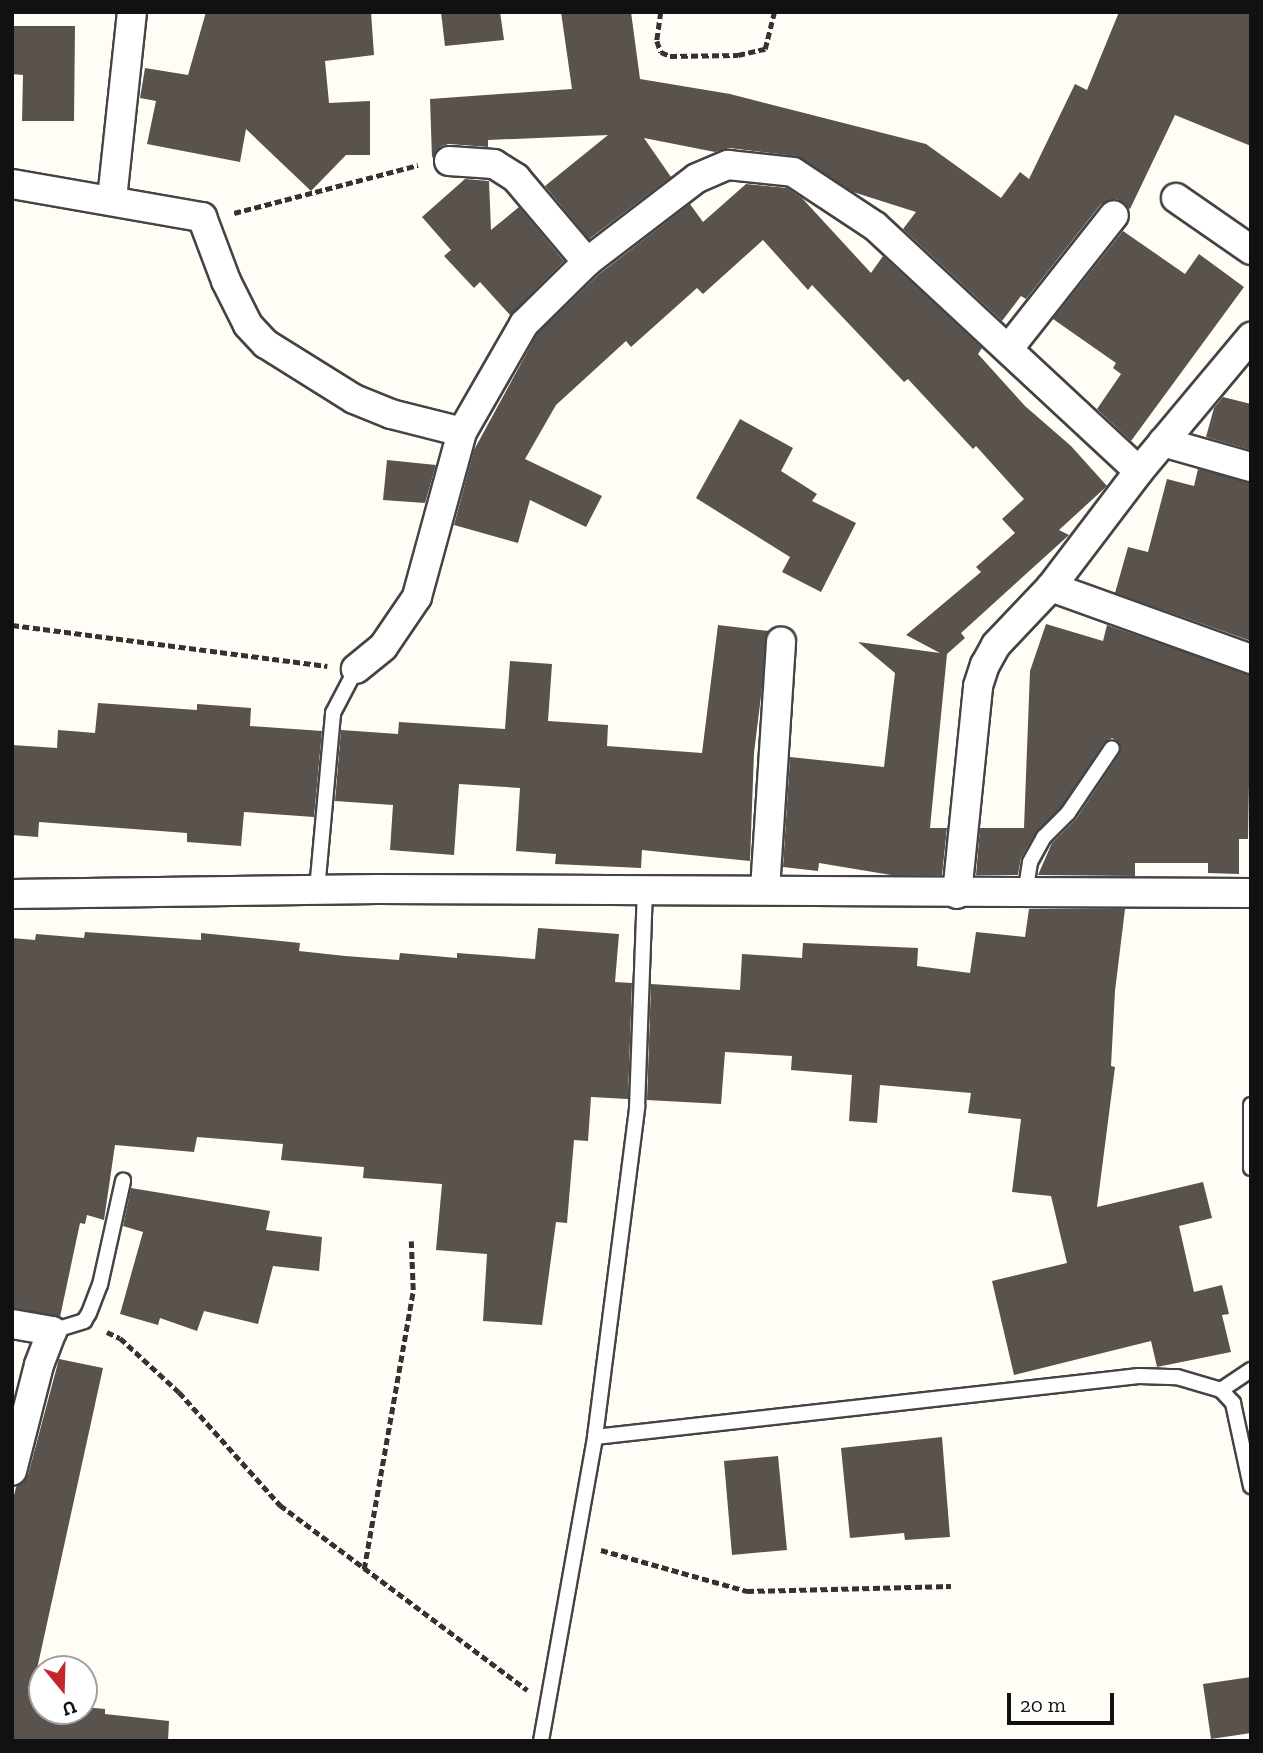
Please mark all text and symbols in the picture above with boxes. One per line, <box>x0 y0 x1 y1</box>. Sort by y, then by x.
north arrow <box>28 1655 98 1725</box>
scale bar <box>1011 1680 1118 1724</box>
text: 20 m <box>1020 1692 1066 1717</box>
text: U <box>59 1695 80 1722</box>

